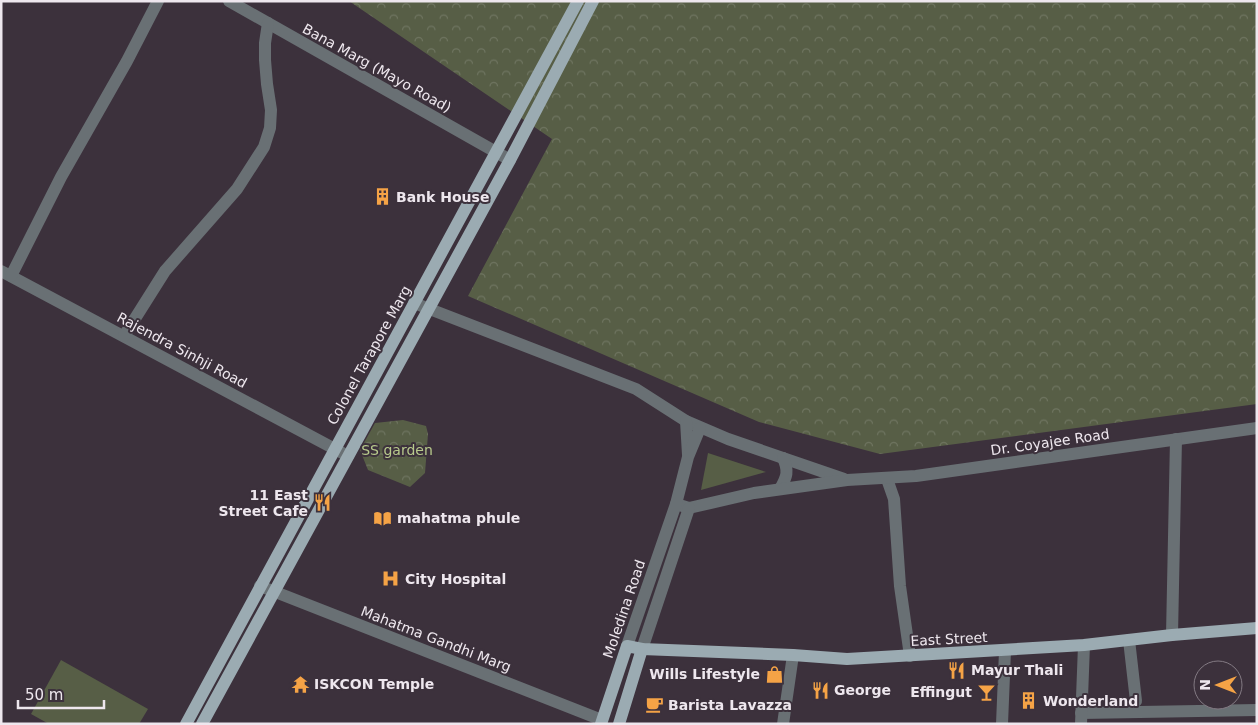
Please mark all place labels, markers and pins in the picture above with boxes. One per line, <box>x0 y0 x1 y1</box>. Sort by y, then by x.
building icon: Bank House <box>372 187 392 207</box>
place label: Bank House <box>396 189 489 205</box>
place label: 11 East Street Cafe <box>218 487 308 519</box>
restaurant icon: 11 East Street Cafe <box>312 493 332 513</box>
library icon: mahatma phule <box>373 508 393 528</box>
place label: mahatma phule <box>397 510 520 526</box>
hospital icon: City Hospital <box>381 569 401 589</box>
place label: City Hospital <box>405 571 506 587</box>
restaurant icon: Mayur Thali <box>947 660 967 680</box>
place label: Mayur Thali <box>971 662 1063 678</box>
shop icon: Wills Lifestyle <box>764 664 784 684</box>
place label: Wills Lifestyle <box>649 666 760 682</box>
temple icon: ISKCON Temple <box>290 674 310 694</box>
place label: ISKCON Temple <box>314 676 434 692</box>
restaurant icon: George <box>810 680 830 700</box>
place label: George <box>834 682 891 698</box>
bar icon: Effingut <box>976 682 996 702</box>
place label: Effingut <box>910 684 972 700</box>
building icon: Wonderland <box>1019 691 1039 711</box>
place label: Wonderland <box>1043 693 1138 709</box>
cafe icon: Barista Lavazza <box>644 695 664 715</box>
place label: Barista Lavazza <box>668 697 792 713</box>

